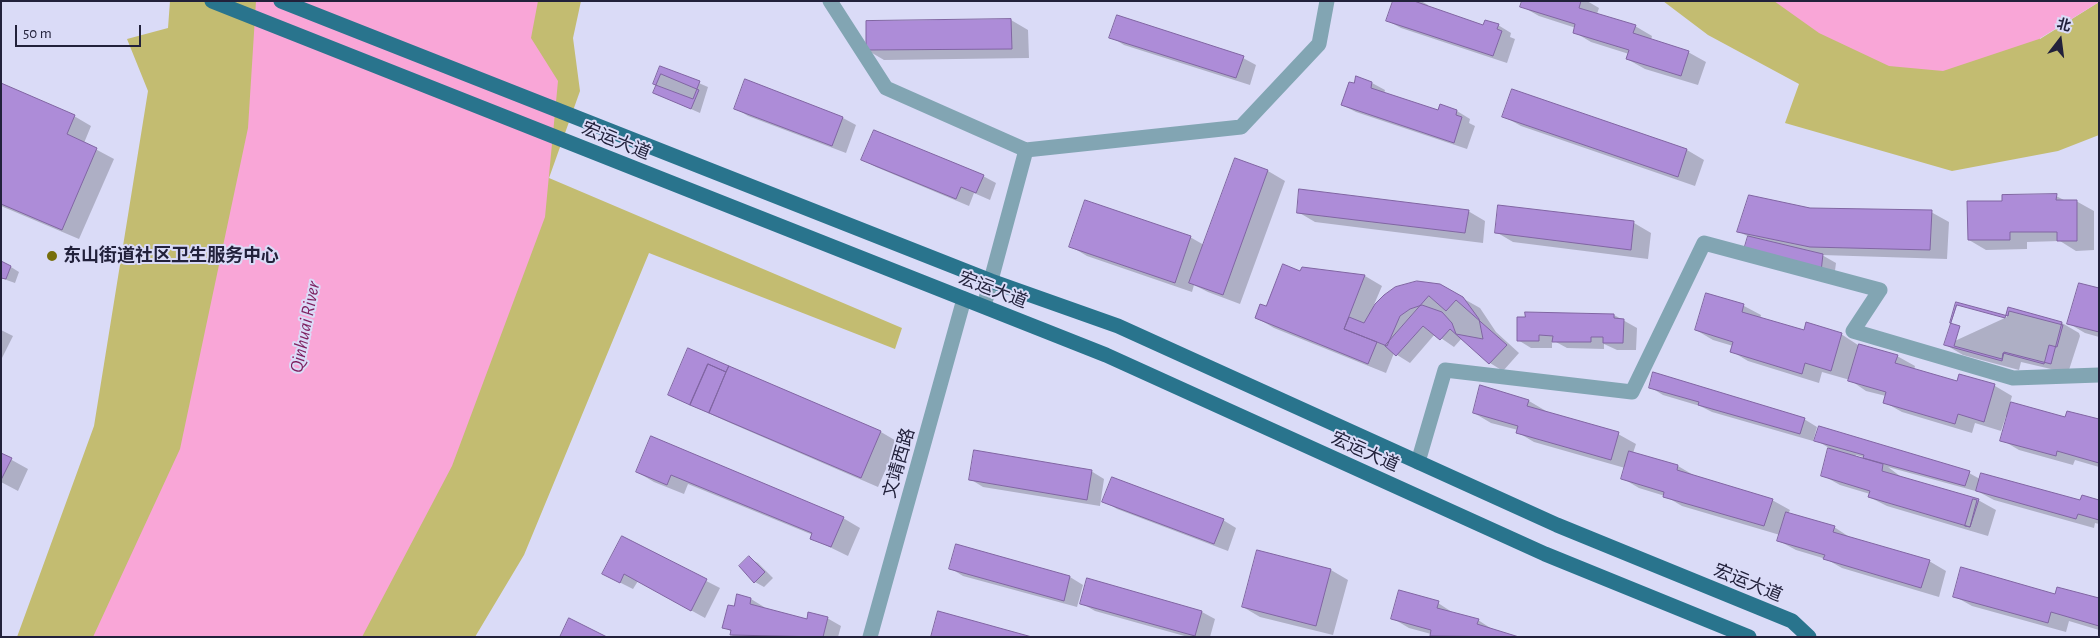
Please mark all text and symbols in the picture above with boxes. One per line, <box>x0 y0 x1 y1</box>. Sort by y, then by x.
scale bar <box>18 15 144 47</box>
north arrow <box>2035 15 2085 65</box>
text: 北 <box>2055 17 2072 34</box>
text: 50 m <box>23 26 52 41</box>
street label: 宏运大道 <box>579 118 653 164</box>
place label: 东山街道社区卫生服务中心 <box>63 245 279 267</box>
marker: 东山街道社区卫生服务中心 <box>45 249 59 263</box>
street label: 宏运大道 <box>956 267 1030 313</box>
water label: Qinhuai River <box>285 279 325 375</box>
street label: 文靖西路 <box>879 425 919 501</box>
street label: 宏运大道 <box>1328 427 1402 477</box>
street label: 宏运大道 <box>1711 560 1785 606</box>

